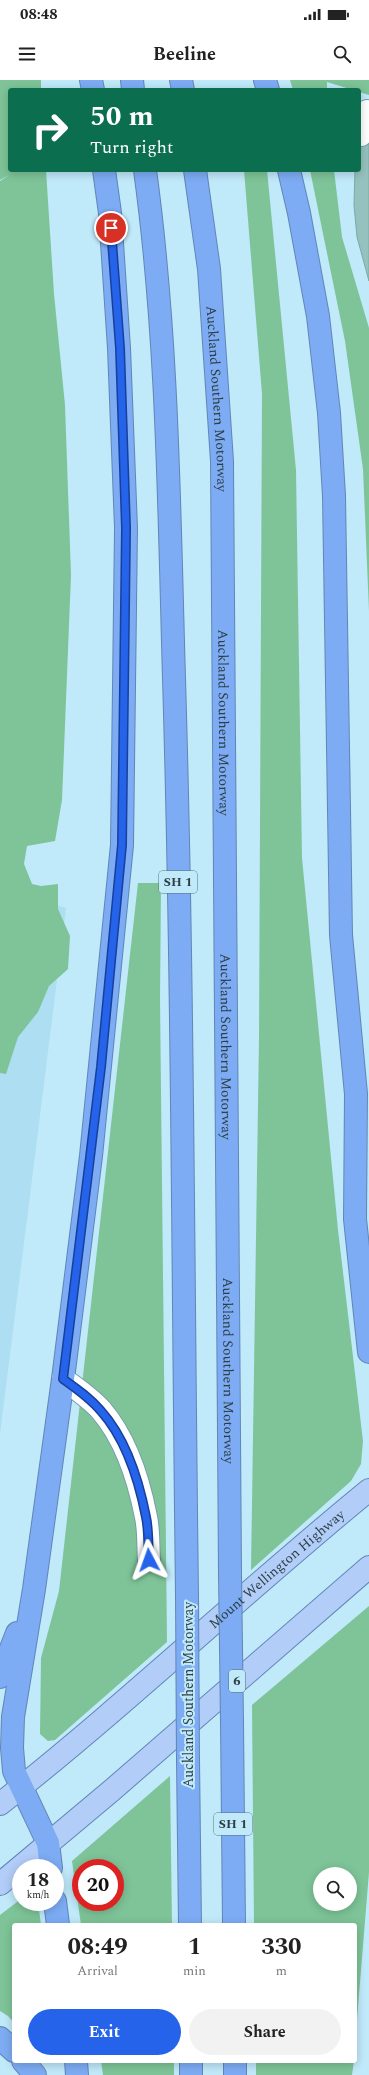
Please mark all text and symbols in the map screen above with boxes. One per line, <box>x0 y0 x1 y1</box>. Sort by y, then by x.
text: 08:48 <box>20 3 58 26</box>
text: Beeline <box>153 41 216 68</box>
icon: menu <box>16 43 38 65</box>
icon: search <box>331 43 353 65</box>
text: 50 m <box>90 95 154 138</box>
icon: right <box>24 104 76 156</box>
text: Turn right <box>90 134 173 161</box>
pin <box>94 211 128 245</box>
icon: arrive <box>100 217 122 239</box>
street label: Auckland Southern Motorway <box>201 305 233 493</box>
street label: Auckland Southern Motorway <box>213 629 235 817</box>
road number: SH 1 <box>159 871 197 893</box>
street label: Auckland Southern Motorway <box>215 953 237 1141</box>
street label: Auckland Southern Motorway <box>217 1277 240 1465</box>
street label: Mount Wellington Highway <box>204 1503 350 1633</box>
position arrow <box>128 1539 170 1581</box>
street label: Auckland Southern Motorway <box>178 1601 199 1788</box>
road number: 6 <box>229 1670 245 1692</box>
road number: SH 1 <box>214 1813 252 1835</box>
speed limit sign: 20 <box>72 1859 124 1911</box>
text: 18 <box>27 1865 49 1895</box>
map controls <box>313 1867 357 1911</box>
button: search <box>313 1867 357 1911</box>
text: km/h <box>27 1887 49 1903</box>
text: 08:49 <box>67 1929 128 1965</box>
text: 1 <box>188 1929 201 1965</box>
text: 330 <box>261 1929 302 1965</box>
text: Arrival <box>77 1961 118 1981</box>
text: min <box>183 1961 206 1981</box>
text: m <box>276 1961 287 1981</box>
button: Exit <box>28 2009 181 2055</box>
button: Share <box>189 2009 341 2055</box>

